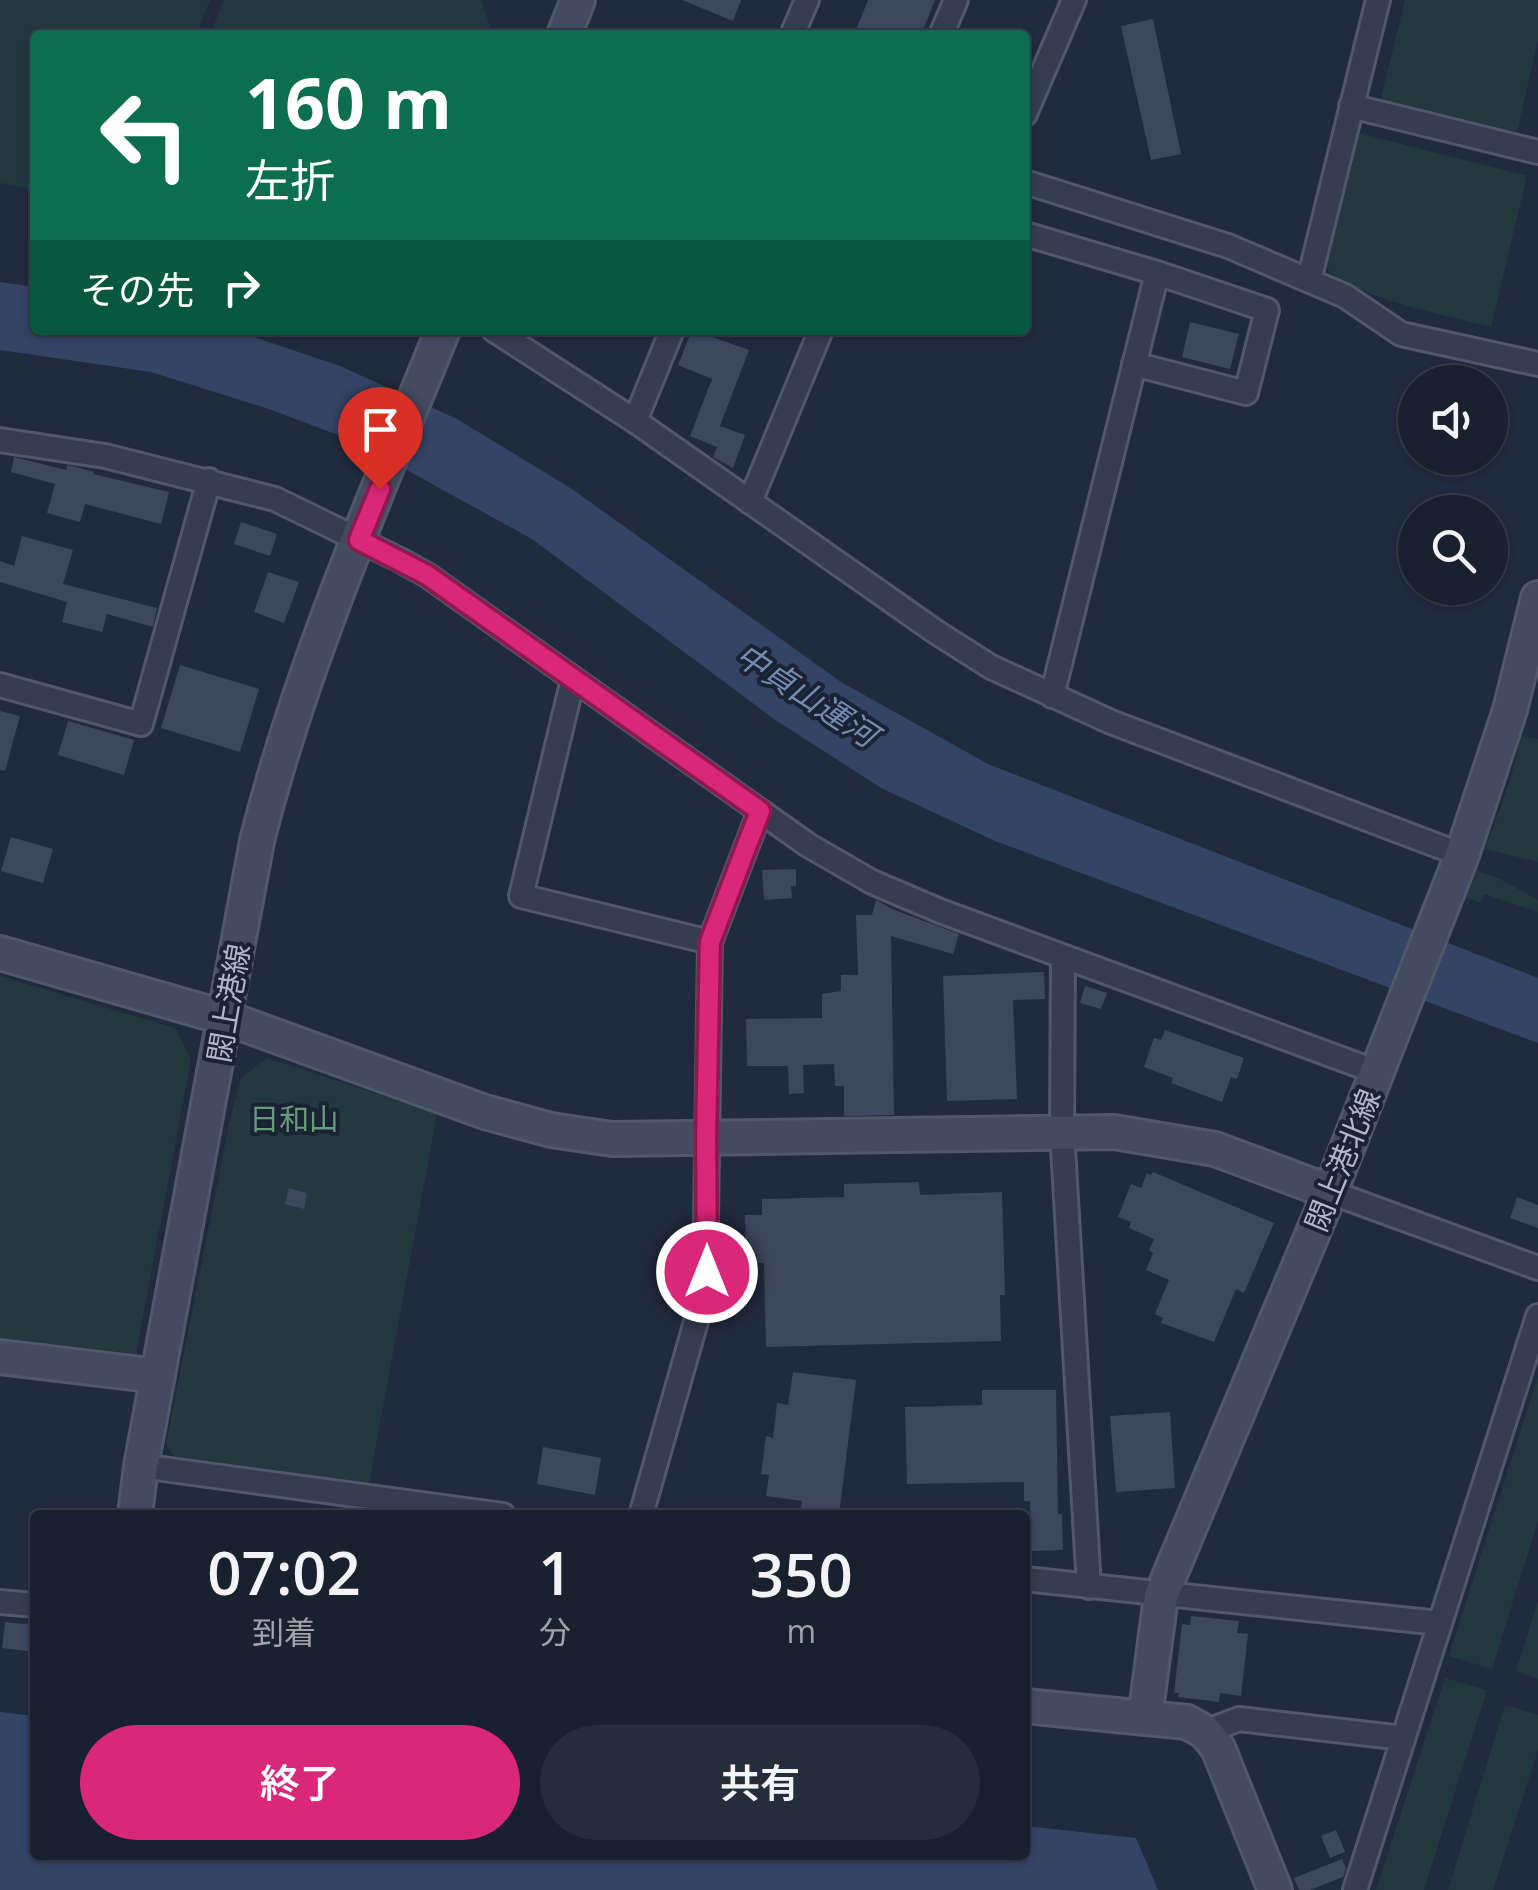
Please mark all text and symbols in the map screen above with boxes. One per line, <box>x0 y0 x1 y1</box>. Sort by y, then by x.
text: 160 m <box>245 54 452 150</box>
icon: left <box>80 70 210 200</box>
text: 左折 <box>245 149 335 210</box>
icon: right <box>214 260 269 315</box>
text: その先 <box>80 263 194 315</box>
map controls <box>1398 365 1508 605</box>
button: sound <box>1398 365 1508 475</box>
pin <box>338 387 423 490</box>
icon: arrive <box>353 402 408 457</box>
button: search <box>1398 495 1508 605</box>
water label: 中貞山運河 <box>728 632 891 759</box>
street label: 閖上港線 <box>197 940 259 1066</box>
street label: 閖上港北線 <box>1295 1083 1389 1237</box>
park label: 日和山 <box>249 1098 339 1139</box>
position arrow <box>655 1220 759 1324</box>
text: 07:02 <box>207 1531 361 1613</box>
text: 1 <box>538 1531 573 1613</box>
text: 350 <box>750 1533 853 1615</box>
text: m <box>786 1609 816 1652</box>
text: 到着 <box>252 1610 316 1653</box>
text: 分 <box>539 1610 571 1653</box>
button: 終了 <box>80 1725 520 1840</box>
button: 共有 <box>540 1725 980 1840</box>

